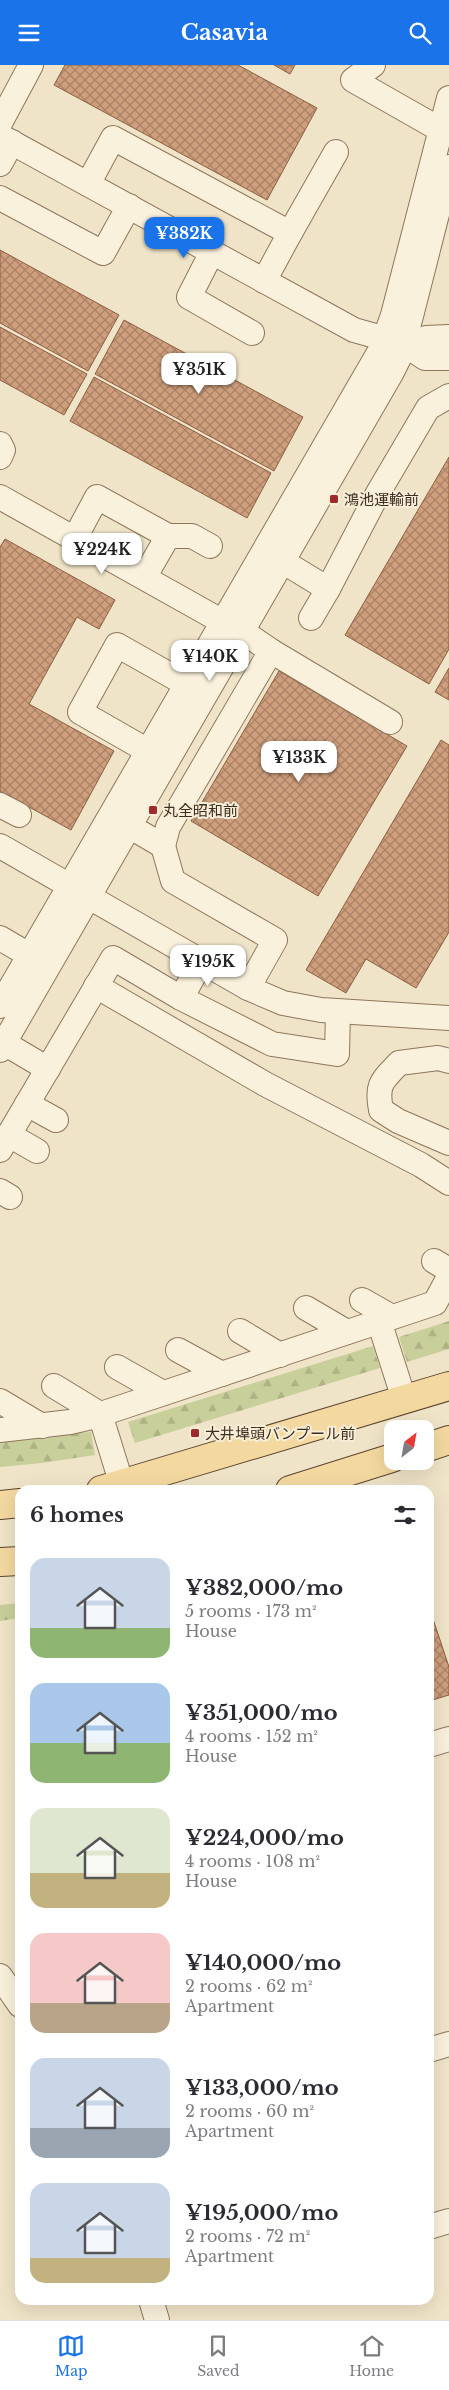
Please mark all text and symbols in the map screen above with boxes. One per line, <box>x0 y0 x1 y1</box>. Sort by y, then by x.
icon: menu <box>15 19 43 47</box>
text: Casavia <box>181 19 268 46</box>
icon: search <box>406 19 434 47</box>
pin: ¥382K <box>149 217 219 259</box>
text: ¥382K <box>155 223 213 243</box>
pin: ¥351K <box>164 353 234 395</box>
text: ¥351K <box>172 359 226 379</box>
place label: 鴻池運輸前 <box>344 490 419 509</box>
marker: 鴻池運輸前 <box>328 493 340 505</box>
pin: ¥224K <box>67 533 137 575</box>
text: ¥224K <box>73 539 131 559</box>
pin: ¥140K <box>175 639 245 682</box>
text: ¥140K <box>182 646 238 666</box>
pin: ¥133K <box>264 741 334 783</box>
text: ¥133K <box>272 747 326 767</box>
place label: 丸全昭和前 <box>163 801 238 820</box>
marker: 丸全昭和前 <box>147 804 159 816</box>
pin: ¥195K <box>173 945 243 987</box>
text: ¥195K <box>181 951 235 971</box>
north arrow <box>384 1420 434 1470</box>
map controls <box>384 1420 434 1470</box>
place label: 大井埠頭バンプール前 <box>205 1424 355 1443</box>
marker: 大井埠頭バンプール前 <box>189 1427 201 1439</box>
icon: filters <box>391 1501 419 1529</box>
text: 6 homes <box>30 1502 124 1528</box>
text: ¥382,000/mo <box>185 1575 343 1601</box>
icon: home <box>70 1578 130 1638</box>
text: 5 rooms · 173 m² <box>185 1601 317 1621</box>
text: House <box>185 1621 237 1641</box>
text: ¥351,000/mo <box>185 1700 338 1726</box>
icon: home <box>70 1703 130 1763</box>
text: 4 rooms · 152 m² <box>185 1726 318 1746</box>
text: House <box>185 1746 237 1766</box>
text: ¥224,000/mo <box>185 1825 344 1851</box>
icon: home <box>70 1828 130 1888</box>
text: 4 rooms · 108 m² <box>185 1851 320 1871</box>
text: House <box>185 1871 237 1891</box>
text: ¥140,000/mo <box>185 1950 341 1976</box>
icon: home <box>70 1953 130 2013</box>
text: 2 rooms · 62 m² <box>185 1976 312 1996</box>
text: Apartment <box>185 1996 274 2016</box>
text: ¥133,000/mo <box>185 2075 339 2101</box>
icon: home <box>70 2078 130 2138</box>
text: 2 rooms · 60 m² <box>185 2101 314 2121</box>
text: Apartment <box>185 2121 274 2141</box>
text: ¥195,000/mo <box>185 2200 338 2226</box>
icon: home <box>70 2203 130 2263</box>
text: 2 rooms · 72 m² <box>185 2226 310 2246</box>
text: Apartment <box>185 2246 274 2266</box>
tab: Map <box>55 2332 87 2380</box>
tab: Saved <box>197 2332 239 2380</box>
tab: Home <box>349 2332 394 2380</box>

